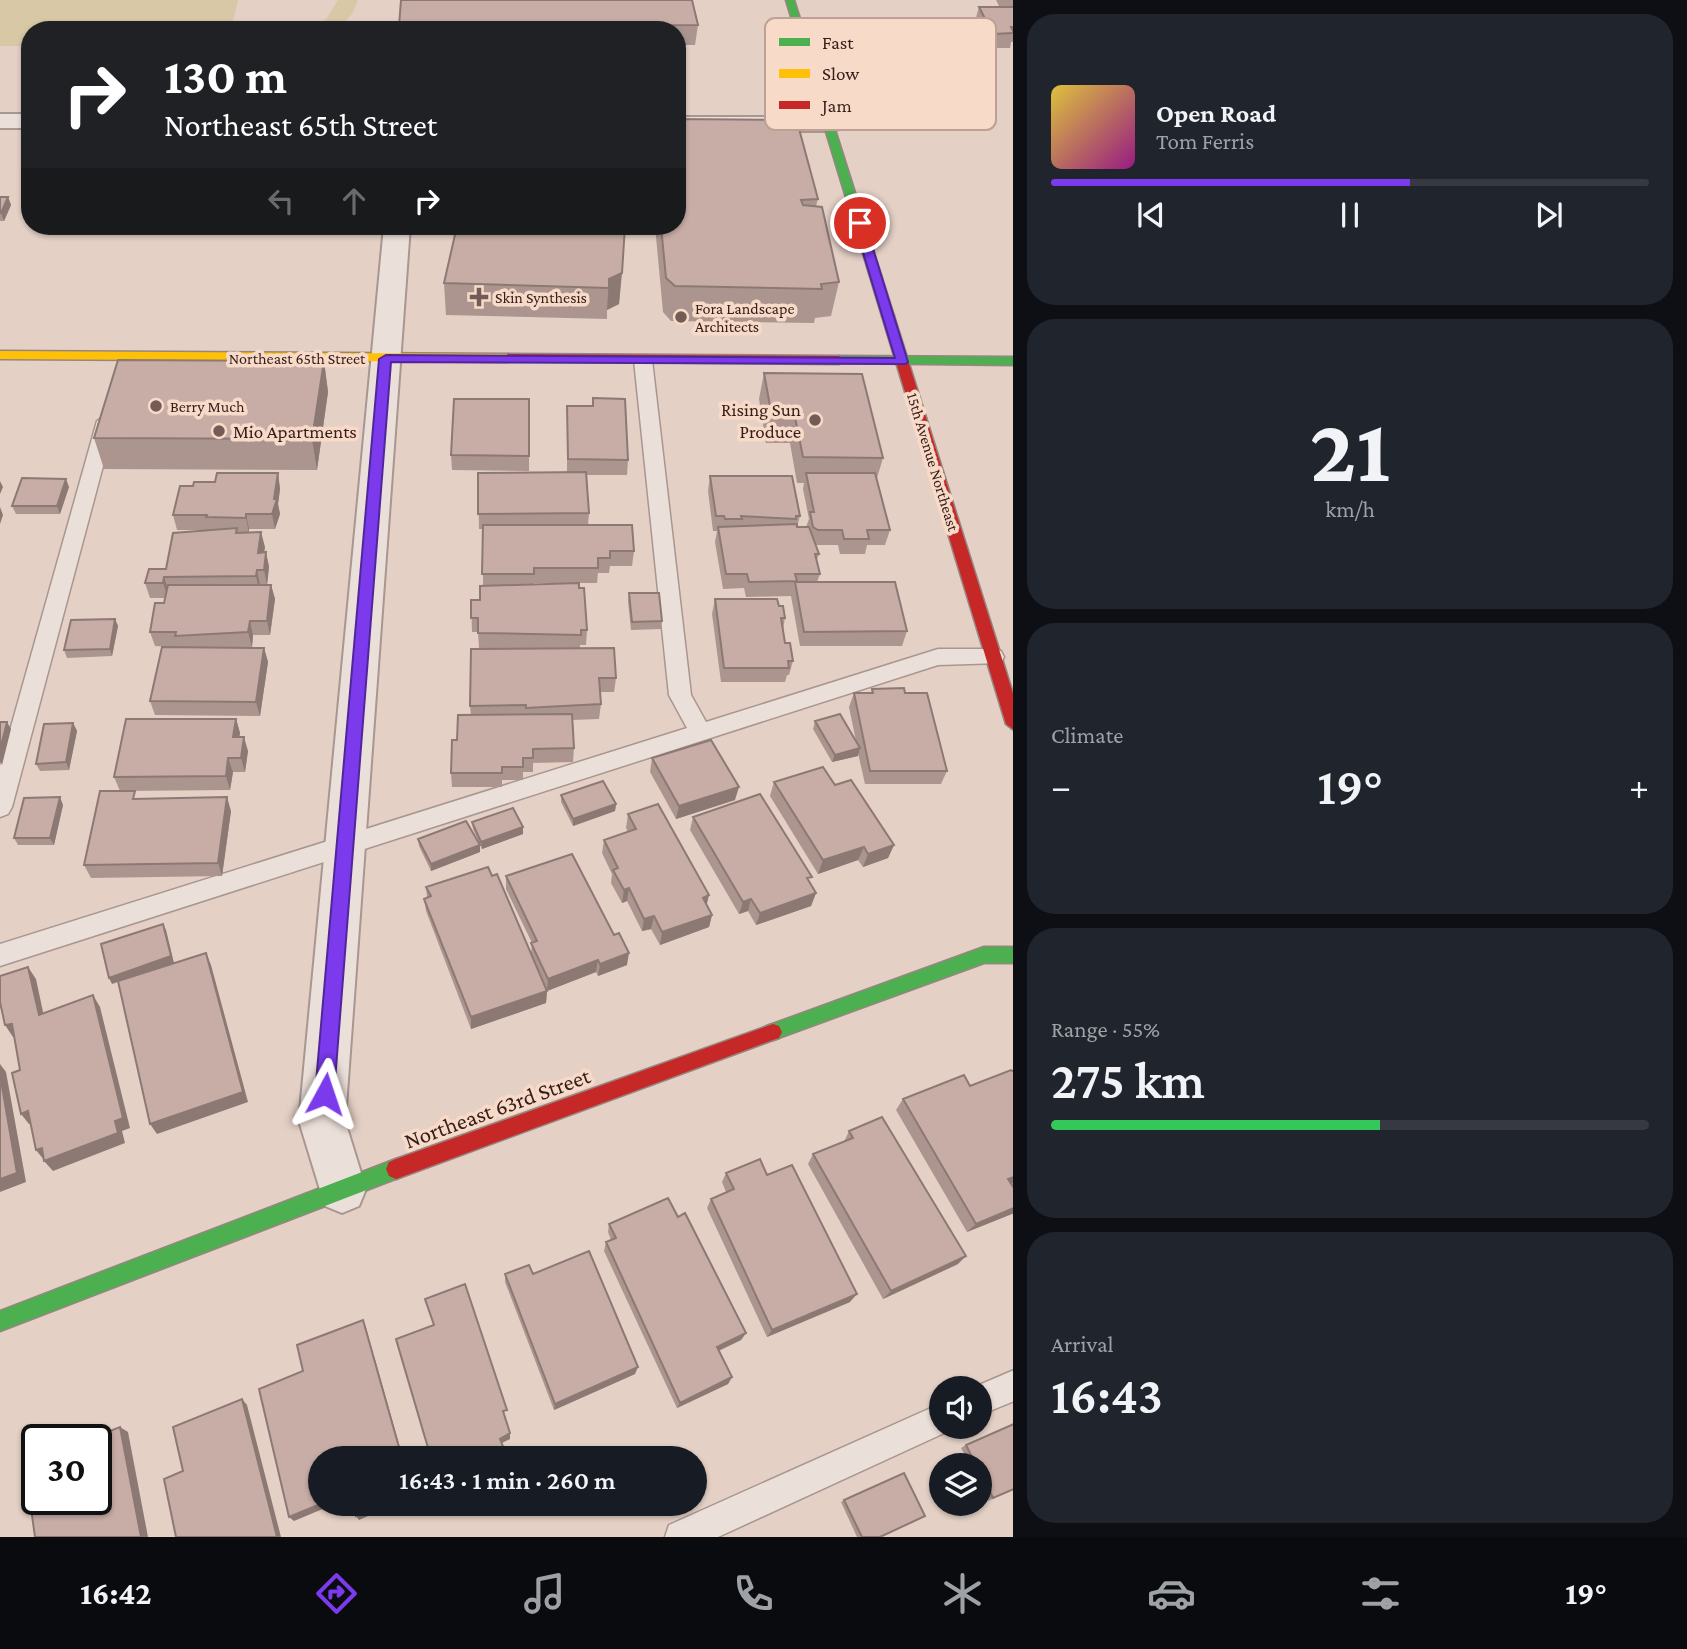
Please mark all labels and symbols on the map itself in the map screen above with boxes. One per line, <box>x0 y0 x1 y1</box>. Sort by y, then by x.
legend <box>765 18 996 130</box>
text: Fast <box>822 32 854 53</box>
text: Slow <box>822 63 859 84</box>
text: Jam <box>820 95 852 116</box>
pin <box>830 193 890 253</box>
marker: Skin Synthesis <box>469 287 489 307</box>
place label: Skin Synthesis <box>495 289 587 307</box>
place label: Fora Landscape Architects <box>695 300 794 335</box>
marker: Fora Landscape Architects <box>673 309 689 325</box>
street label: Northeast 65th Street <box>229 350 366 367</box>
street label: 15th Avenue Northeast <box>904 391 962 534</box>
marker: Berry Much <box>148 398 164 414</box>
place label: Berry Much <box>170 398 245 416</box>
place label: Rising Sun Produce <box>721 399 801 442</box>
marker: Rising Sun Produce <box>807 412 823 428</box>
place label: Mio Apartments <box>233 421 357 442</box>
marker: Mio Apartments <box>211 423 227 439</box>
position arrow <box>288 1057 362 1131</box>
street label: Northeast 63rd Street <box>400 1062 594 1154</box>
speed limit sign: 30 <box>21 1424 112 1515</box>

